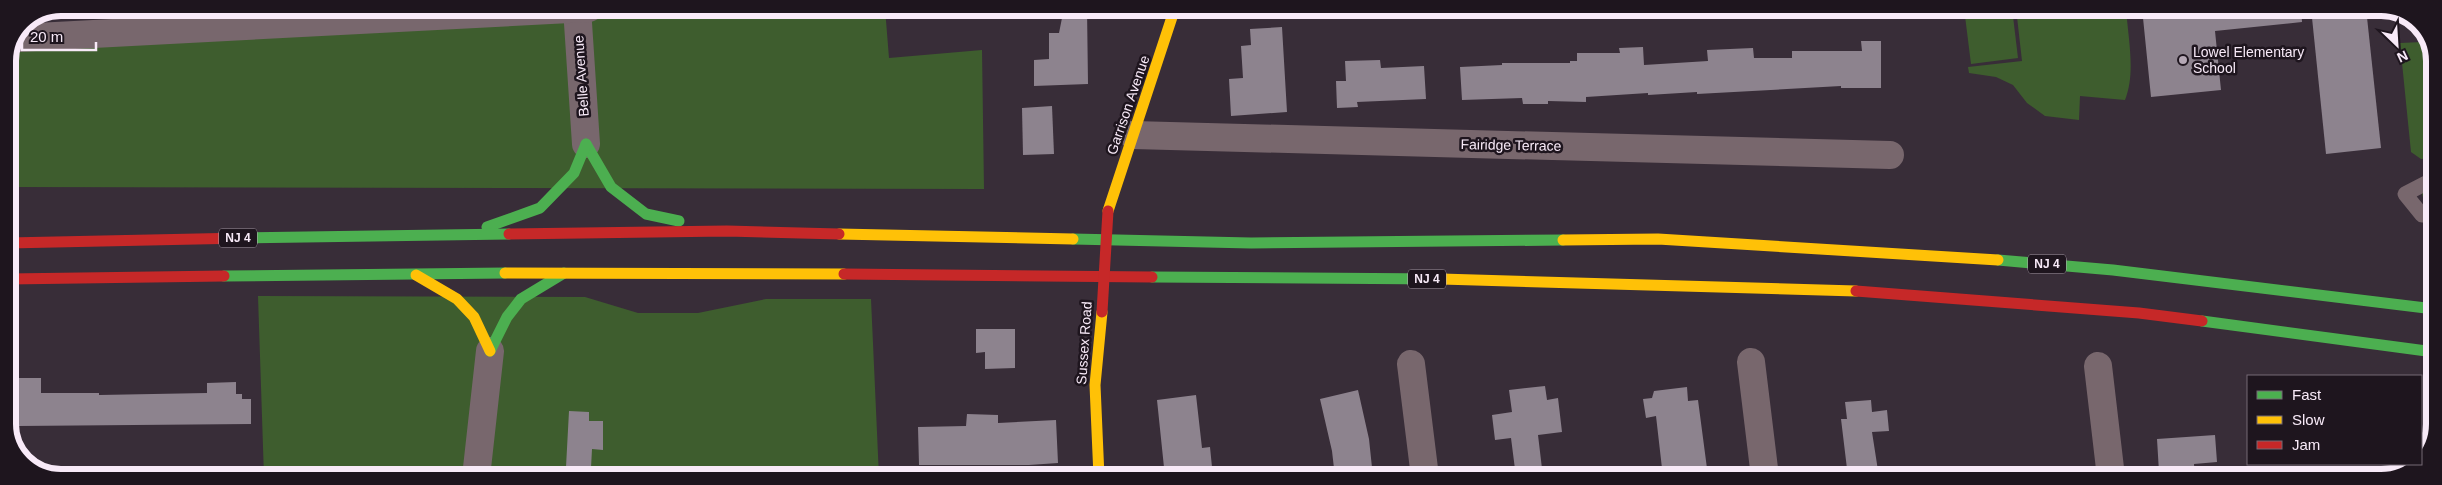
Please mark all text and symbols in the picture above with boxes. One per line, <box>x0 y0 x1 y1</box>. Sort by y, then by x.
scale bar <box>22 20 96 52</box>
north arrow <box>2372 20 2422 70</box>
text: 20 m <box>30 28 63 45</box>
street label: Belle Avenue <box>570 35 592 117</box>
place label: Lowel Elementary School <box>2193 44 2304 76</box>
text: N <box>2395 47 2410 66</box>
street label: Garrison Avenue <box>1104 53 1153 157</box>
marker: Lowel Elementary School <box>2177 54 2189 66</box>
street label: Fairidge Terrace <box>1460 136 1562 154</box>
road number: NJ 4 <box>219 228 257 248</box>
road number: NJ 4 <box>2028 254 2066 274</box>
road number: NJ 4 <box>1408 270 1446 288</box>
street label: Sussex Road <box>1073 301 1095 385</box>
legend <box>2247 375 2422 465</box>
text: Fast <box>2292 386 2322 403</box>
text: Slow <box>2292 411 2325 428</box>
text: Jam <box>2292 436 2320 453</box>

